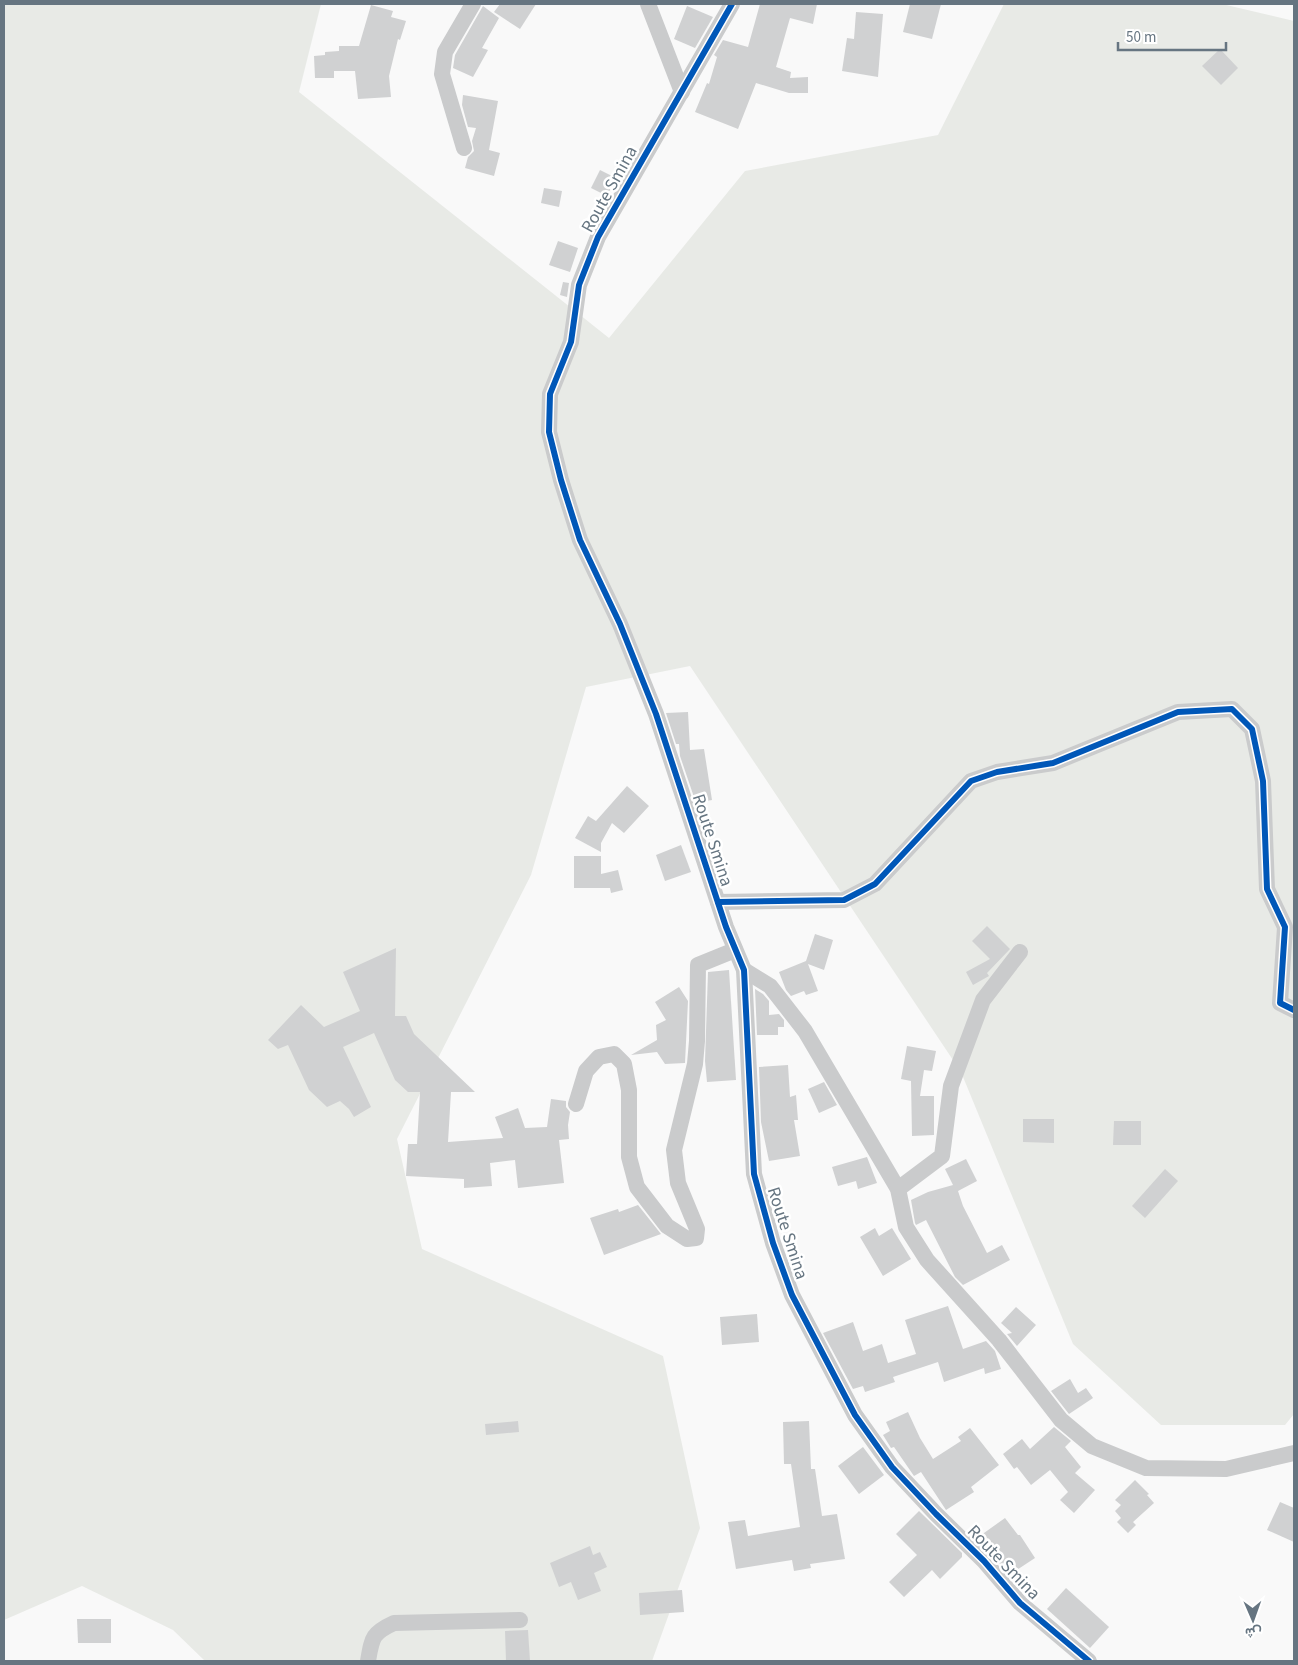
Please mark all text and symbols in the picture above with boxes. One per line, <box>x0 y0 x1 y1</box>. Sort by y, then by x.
scale bar <box>1118 20 1226 52</box>
text: 50 m <box>1126 27 1156 48</box>
street label: Route Smina <box>575 141 644 237</box>
street label: Route Smina <box>686 791 739 890</box>
street label: Route Smina <box>761 1184 814 1283</box>
street label: Route Smina <box>961 1519 1046 1606</box>
north arrow <box>1228 1595 1278 1645</box>
text: ش <box>1244 1622 1262 1642</box>

